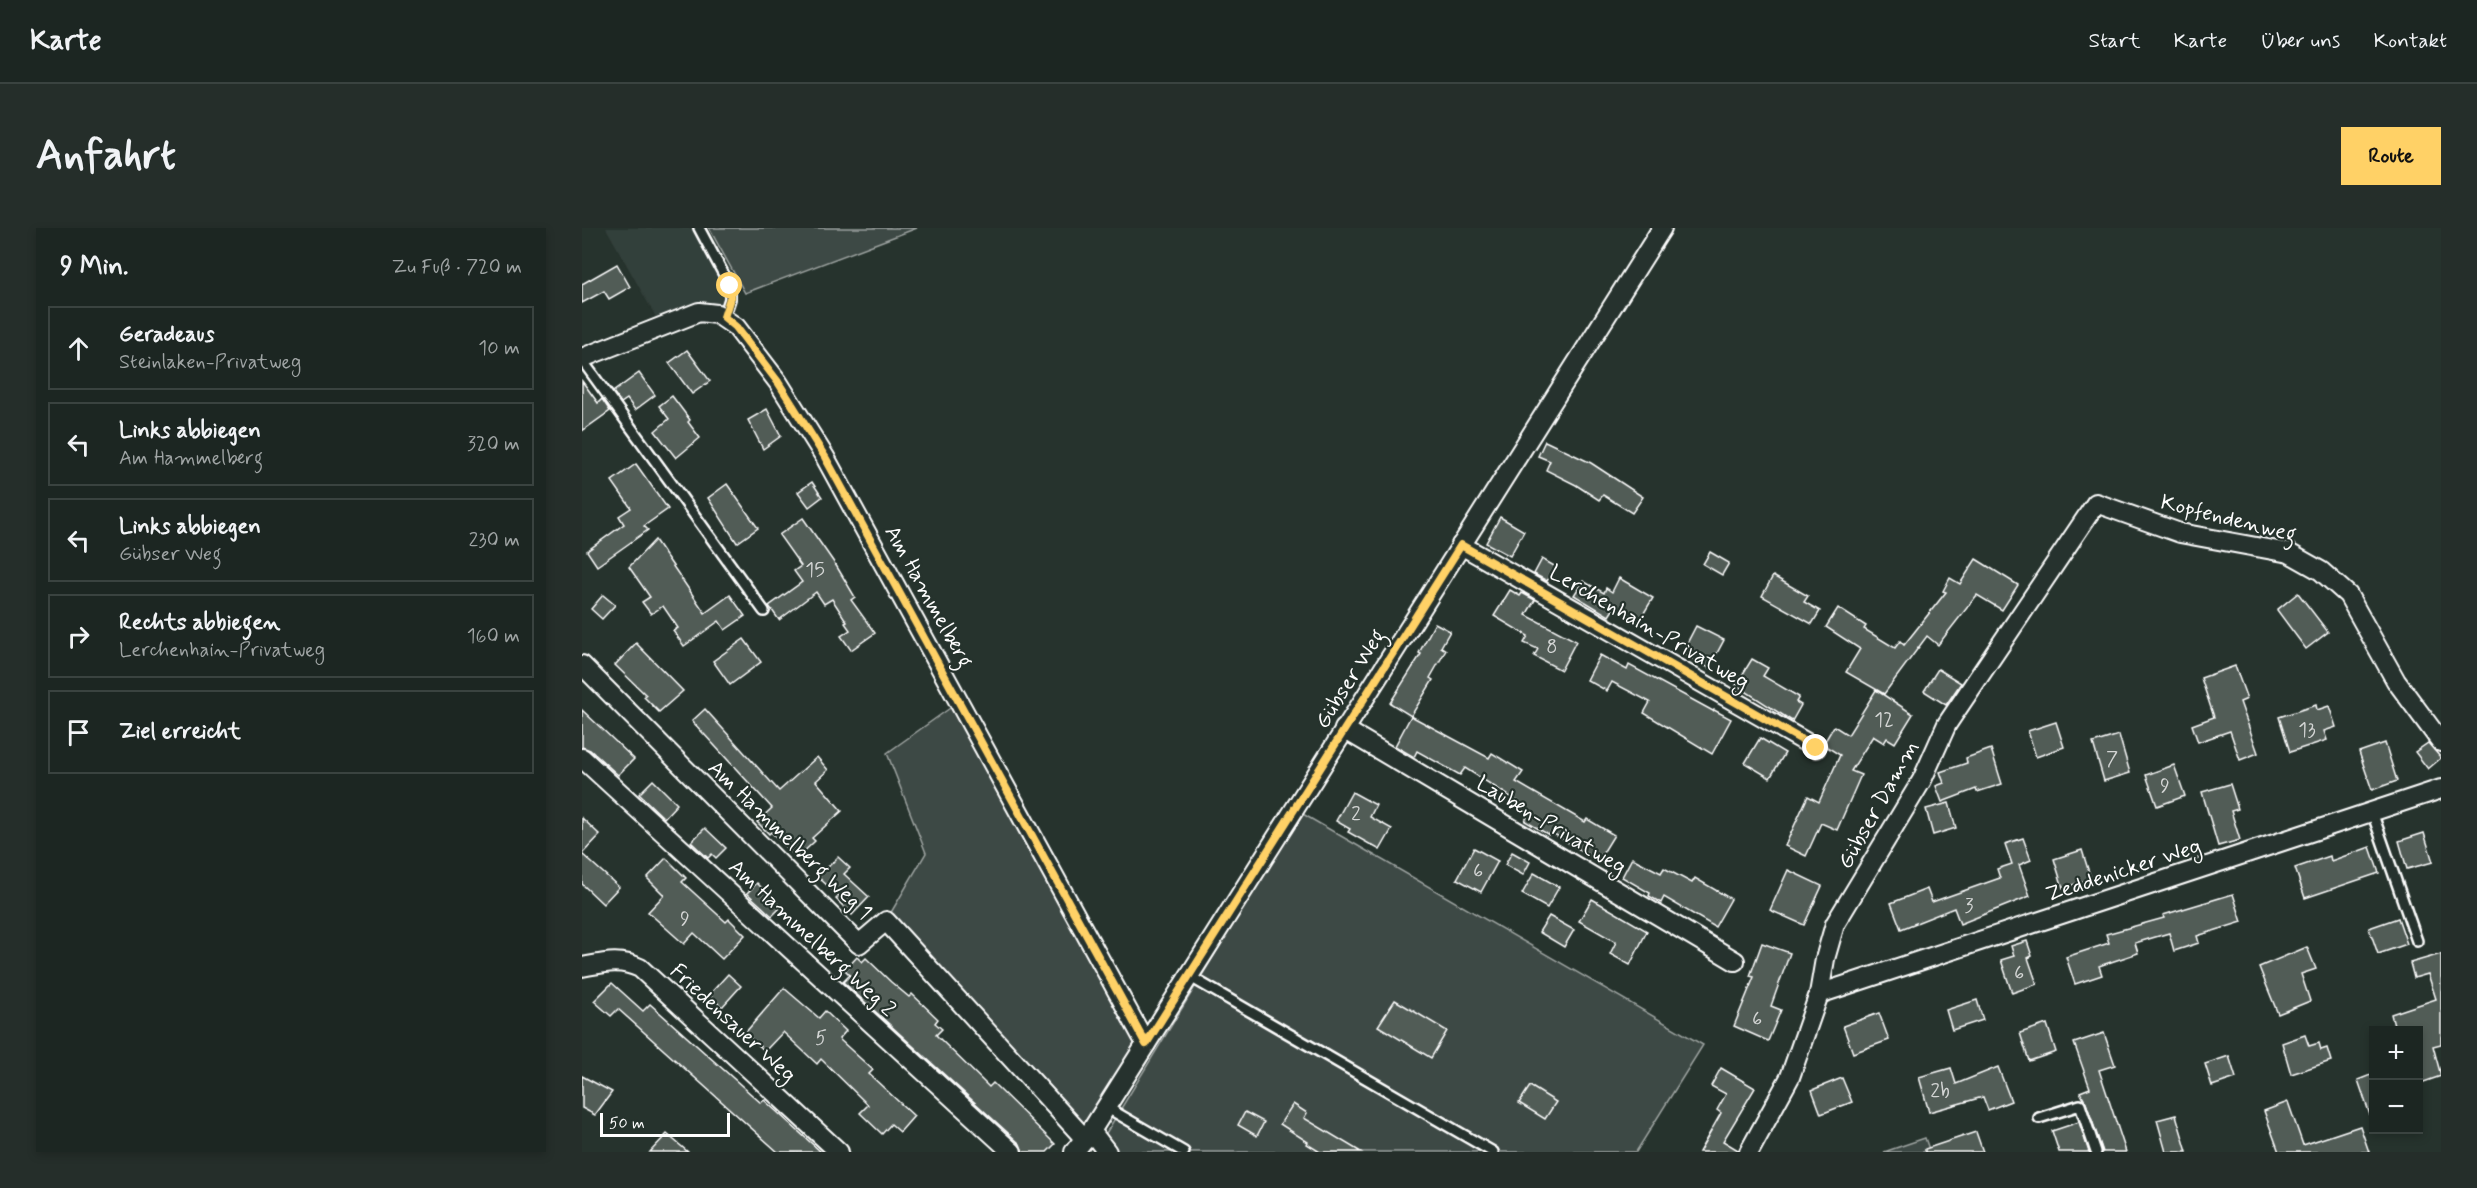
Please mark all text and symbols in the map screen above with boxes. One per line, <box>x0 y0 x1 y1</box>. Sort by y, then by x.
text: Karte <box>30 23 102 60</box>
text: Start <box>2089 27 2141 55</box>
text: Karte <box>2174 27 2227 55</box>
text: Über uns <box>2260 27 2340 55</box>
text: Kontakt <box>2373 27 2447 55</box>
button: Route <box>2341 127 2441 185</box>
text: Anfahrt <box>36 129 176 184</box>
text: 9 Min. <box>60 250 129 284</box>
text: Zu Fuß · 720 m <box>392 254 522 281</box>
route start <box>716 272 742 298</box>
text: Geradeaus <box>119 321 214 349</box>
icon: ahead <box>62 332 95 365</box>
text: 10 m <box>478 335 520 362</box>
text: Steinlaken-Privatweg <box>119 349 301 376</box>
text: Links abbiegen <box>119 417 261 445</box>
icon: left <box>62 428 95 461</box>
text: 320 m <box>467 431 520 458</box>
text: Am Hammelberg <box>119 445 263 472</box>
street label: Kopfendenweg <box>2157 489 2299 552</box>
text: Links abbiegen <box>119 513 261 541</box>
street label: Am Hammelberg <box>875 521 979 675</box>
icon: left <box>62 524 95 557</box>
text: 230 m <box>468 527 520 554</box>
text: Gübser Weg <box>119 541 222 568</box>
house number: 15 <box>805 557 825 584</box>
street label: Lerchenhain-Privatweg <box>1542 559 1754 699</box>
text: Rechts abbiegen <box>119 609 280 637</box>
icon: right <box>62 620 95 653</box>
text: 160 m <box>467 623 520 650</box>
street label: Gübser Weg <box>1309 624 1395 736</box>
house number: 8 <box>1546 634 1558 661</box>
text: Lerchenhain-Privatweg <box>119 637 325 664</box>
house number: 12 <box>1874 707 1894 734</box>
icon: arrive <box>62 716 95 749</box>
house number: 13 <box>2298 717 2316 744</box>
text: Ziel erreicht <box>119 718 241 746</box>
route end <box>1802 734 1828 760</box>
street label: Gübser Damm <box>1832 736 1926 874</box>
house number: 7 <box>2106 746 2118 773</box>
street label: Am Hammelberg Weg 1 <box>699 755 878 928</box>
street label: Lauben-Privatweg <box>1469 770 1631 884</box>
house number: 9 <box>2160 773 2170 800</box>
house number: 2 <box>1351 801 1361 828</box>
street label: Zeddenicker Weg <box>2042 833 2206 912</box>
street label: Am Hammelberg Weg 2 <box>720 854 901 1026</box>
house number: 6 <box>1473 858 1483 885</box>
house number: 3 <box>1964 893 1974 920</box>
house number: 9 <box>680 906 690 933</box>
street label: Friedensauer Weg <box>662 958 802 1091</box>
house number: 6 <box>2014 960 2024 987</box>
house number: 6 <box>1752 1006 1762 1033</box>
house number: 5 <box>815 1025 827 1052</box>
map controls <box>2369 1026 2423 1134</box>
button: + <box>2369 1026 2423 1080</box>
house number: 2b <box>1930 1078 1950 1105</box>
button: − <box>2369 1080 2423 1134</box>
scale bar <box>600 1110 730 1138</box>
text: 50 m <box>609 1113 645 1134</box>

